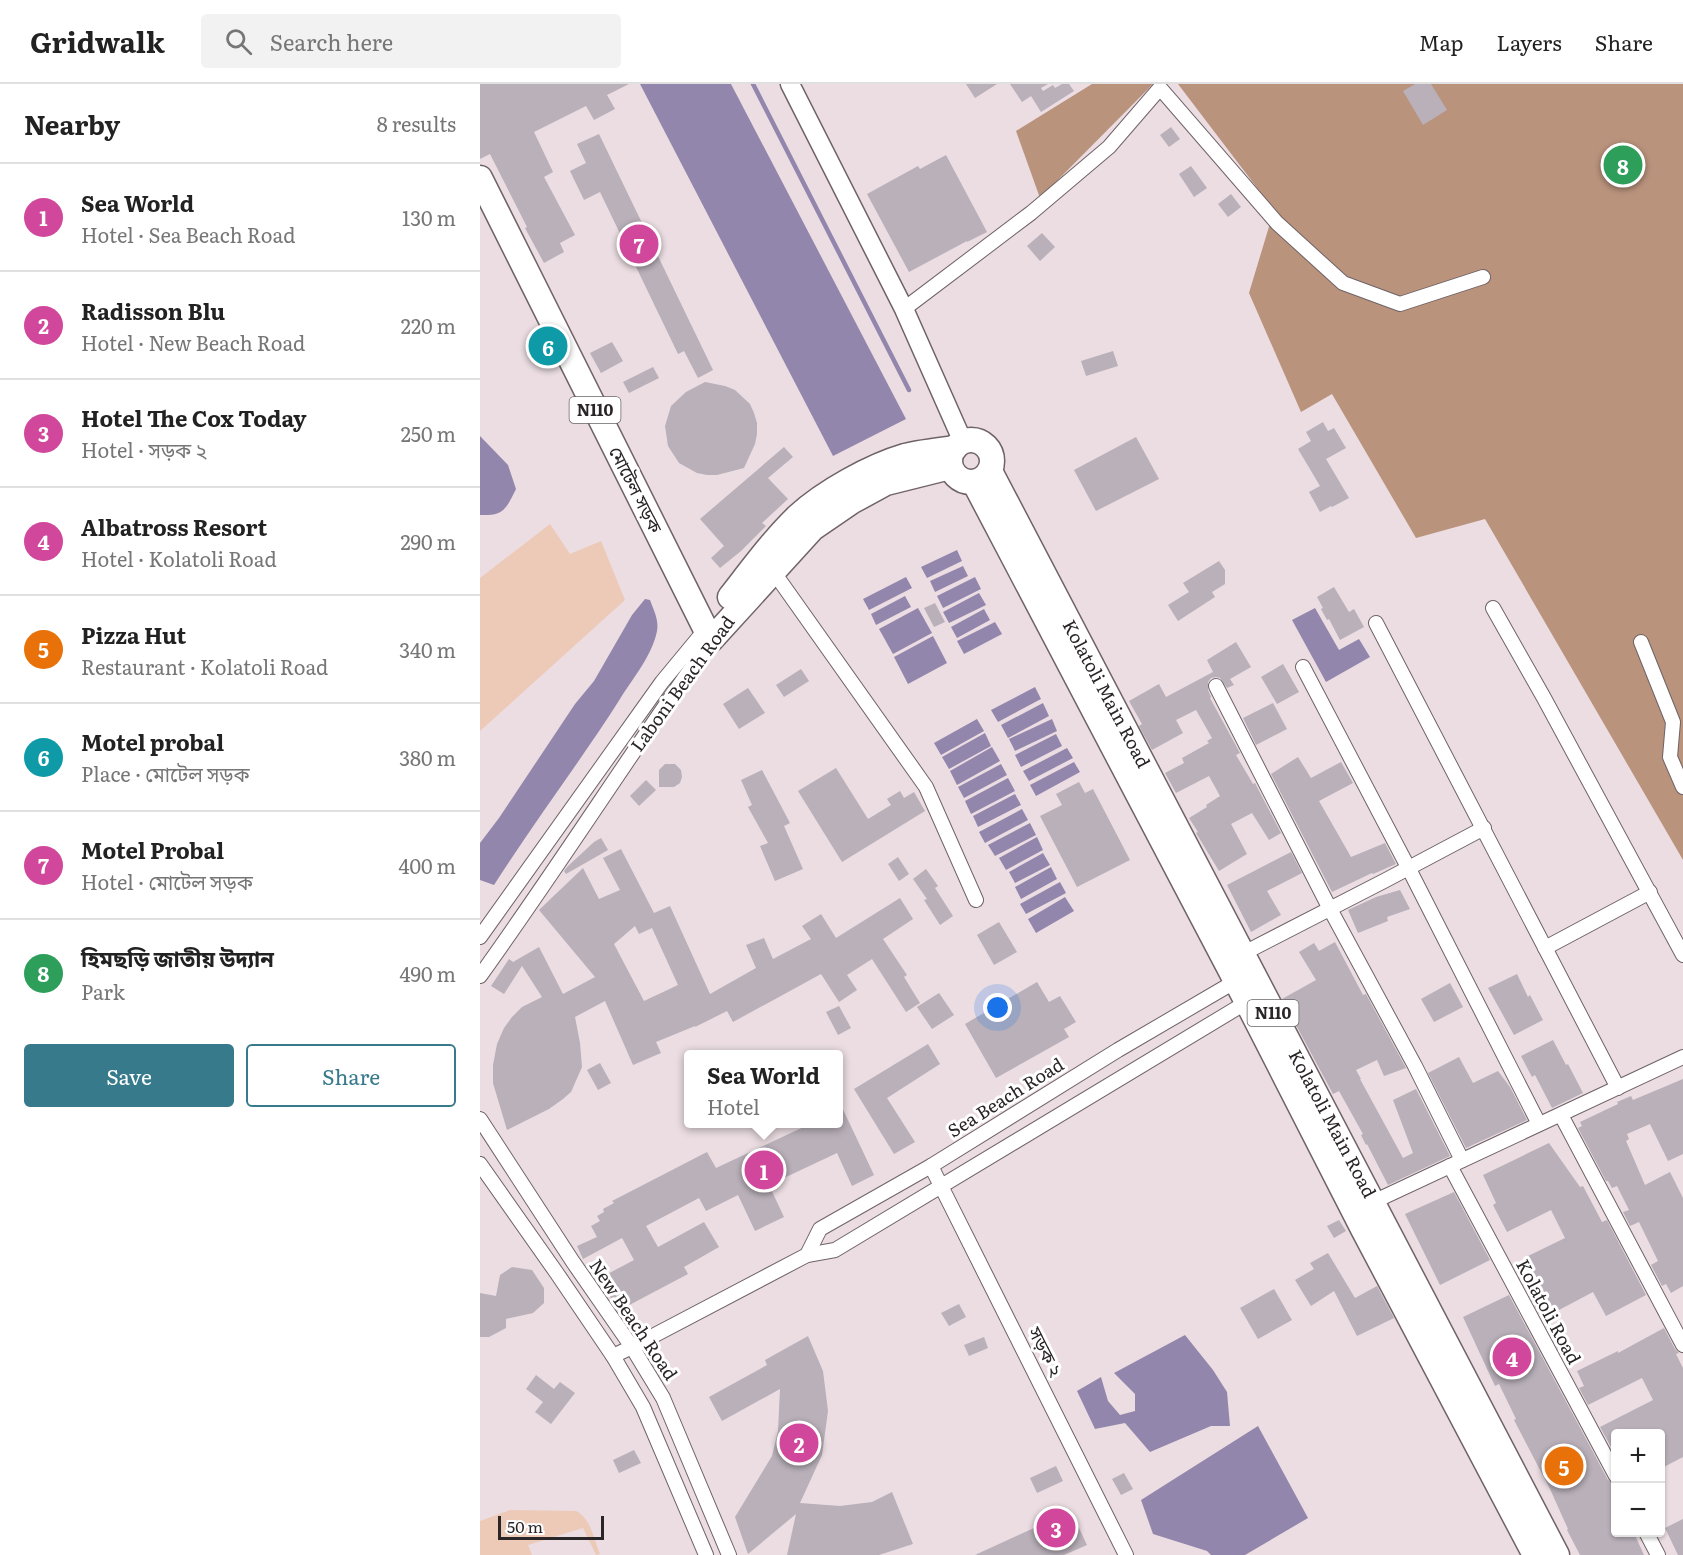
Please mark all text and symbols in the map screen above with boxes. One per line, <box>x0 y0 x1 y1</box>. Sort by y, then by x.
search box <box>201 14 621 68</box>
text: Gridwalk <box>30 20 165 62</box>
icon: search <box>222 25 255 58</box>
text: Search here <box>270 25 393 58</box>
text: Map <box>1419 26 1464 57</box>
text: Layers <box>1497 26 1562 57</box>
text: Share <box>1595 26 1653 57</box>
text: Nearby <box>24 104 120 143</box>
text: 8 results <box>377 108 456 138</box>
pin: 8 <box>1604 142 1642 188</box>
text: Sea World <box>81 186 194 219</box>
text: 1 <box>39 202 48 232</box>
text: 130 m <box>402 202 456 232</box>
text: Hotel · Sea Beach Road <box>81 219 295 249</box>
pin: 7 <box>620 222 658 266</box>
text: Radisson Blu <box>81 294 225 327</box>
text: 2 <box>38 310 49 340</box>
text: 220 m <box>401 310 456 340</box>
pin: 6 <box>528 324 568 368</box>
text: Hotel · New Beach Road <box>81 327 305 357</box>
road number: N110 <box>570 397 620 423</box>
text: Hotel The Cox Today <box>81 401 307 434</box>
text: 3 <box>38 418 49 448</box>
text: 250 m <box>401 418 456 448</box>
text: Hotel · সড়ক ২ <box>81 434 207 464</box>
street label: মোটেল সড়ক <box>603 441 670 538</box>
text: Albatross Resort <box>81 510 267 543</box>
text: 4 <box>37 526 50 556</box>
text: 290 m <box>400 526 456 556</box>
text: Hotel · Kolatoli Road <box>81 543 277 573</box>
street label: Laboni Beach Road <box>623 610 740 757</box>
street label: Kolatoli Main Road <box>1057 614 1158 772</box>
text: Pizza Hut <box>81 618 186 651</box>
text: 5 <box>38 634 49 664</box>
text: 340 m <box>399 634 456 664</box>
text: Restaurant · Kolatoli Road <box>81 651 328 681</box>
text: Motel probal <box>81 725 224 758</box>
text: 6 <box>38 742 49 772</box>
text: 380 m <box>399 742 456 772</box>
text: Place · মোটেল সড়ক <box>81 758 250 788</box>
text: Motel Probal <box>81 833 224 866</box>
text: 7 <box>38 850 49 880</box>
text: 400 m <box>398 850 456 880</box>
text: Hotel · মোটেল সড়ক <box>81 866 253 896</box>
text: হিমছড়ি জাতীয় উদ্যান <box>81 941 274 974</box>
text: 8 <box>38 958 49 988</box>
text: 490 m <box>400 958 456 988</box>
text: Park <box>81 976 125 1006</box>
your location <box>983 993 1012 1022</box>
road number: N110 <box>1248 1000 1298 1026</box>
button: Save <box>24 1044 234 1107</box>
button: Share <box>246 1044 456 1107</box>
street label: Kolatoli Main Road <box>1283 1044 1384 1202</box>
popup <box>684 1050 843 1128</box>
street label: Sea Beach Road <box>942 1050 1068 1143</box>
text: Sea World <box>707 1058 820 1091</box>
text: Hotel <box>707 1091 760 1121</box>
pin: 1 <box>744 1148 784 1192</box>
street label: New Beach Road <box>584 1253 685 1385</box>
street label: Kolatoli Road <box>1510 1254 1588 1369</box>
street label: সড়ক ২ <box>1022 1321 1071 1381</box>
pin: 4 <box>1492 1334 1532 1380</box>
pin: 2 <box>780 1420 818 1466</box>
map controls <box>1611 1429 1665 1537</box>
button: + <box>1611 1429 1665 1483</box>
pin: 5 <box>1544 1444 1584 1488</box>
button: − <box>1611 1483 1665 1537</box>
pin: 3 <box>1036 1506 1076 1550</box>
scale bar <box>498 1513 604 1540</box>
text: 50 m <box>507 1514 543 1538</box>

